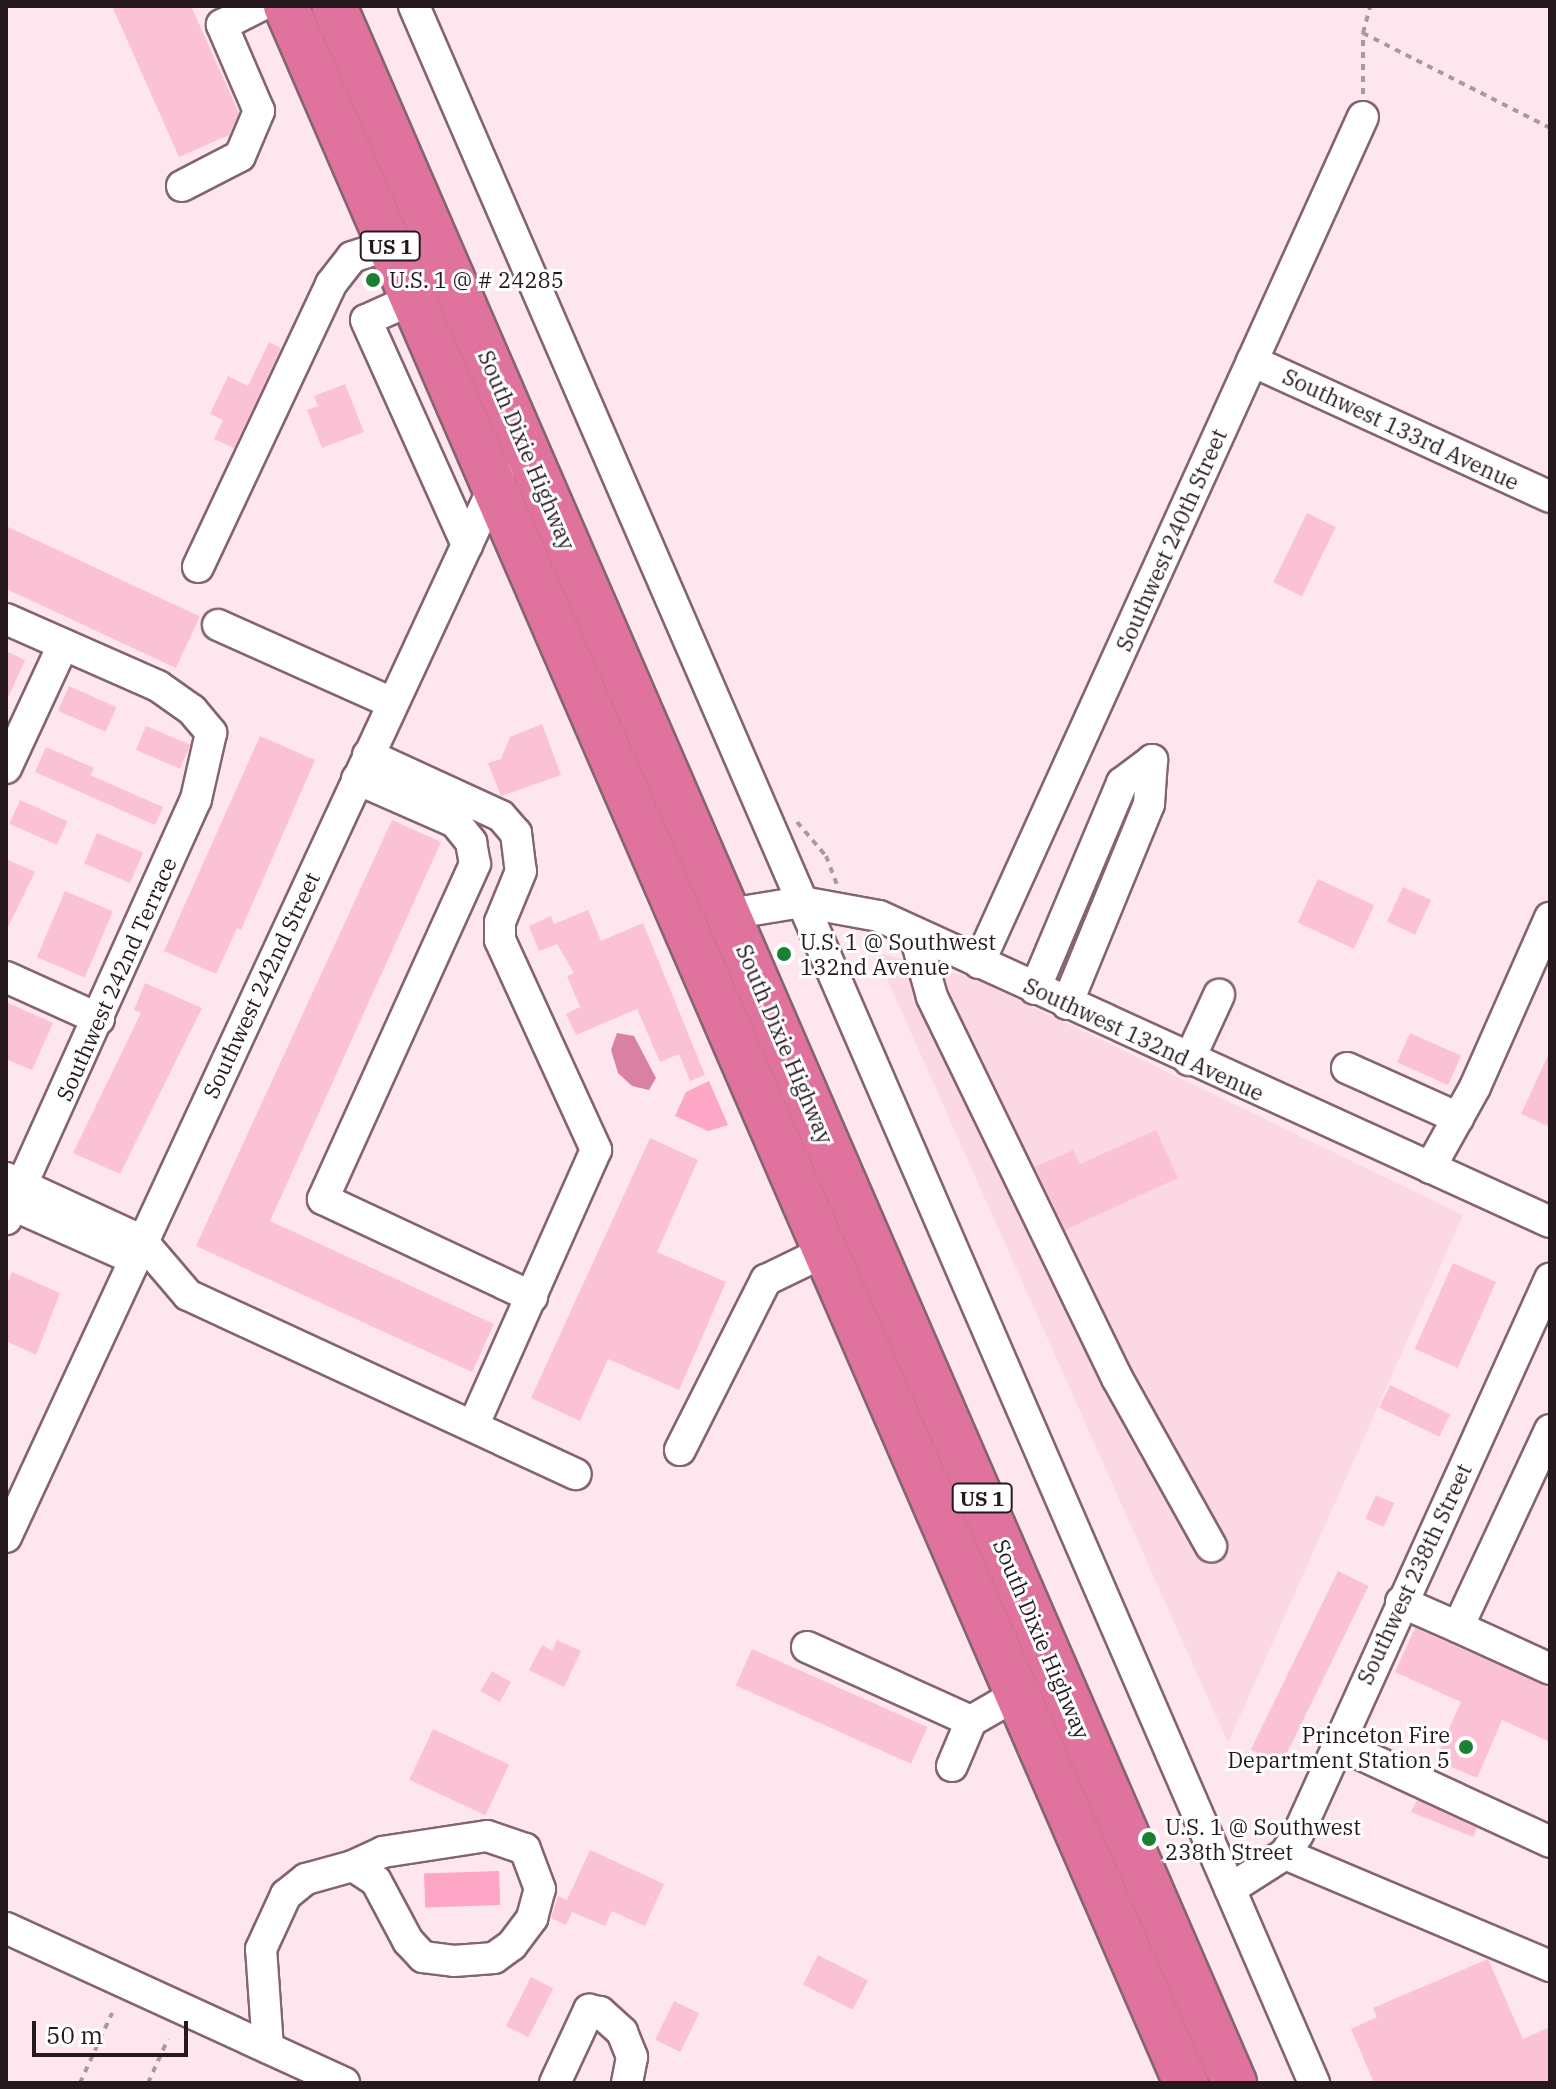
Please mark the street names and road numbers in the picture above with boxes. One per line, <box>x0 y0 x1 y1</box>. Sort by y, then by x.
road number: US 1 <box>358 230 422 262</box>
street label: South Dixie Highway <box>473 346 581 554</box>
street label: Southwest 133rd Avenue <box>1279 363 1523 495</box>
street label: Southwest 240th Street <box>1110 425 1232 655</box>
street label: Southwest 242nd Terrace <box>50 853 182 1105</box>
street label: Southwest 242nd Street <box>197 868 325 1102</box>
street label: South Dixie Highway <box>731 940 839 1148</box>
street label: Southwest 132nd Avenue <box>1020 972 1268 1106</box>
street label: Southwest 238th Street <box>1351 1459 1477 1689</box>
road number: US 1 <box>950 1482 1014 1514</box>
street label: South Dixie Highway <box>988 1535 1096 1743</box>

